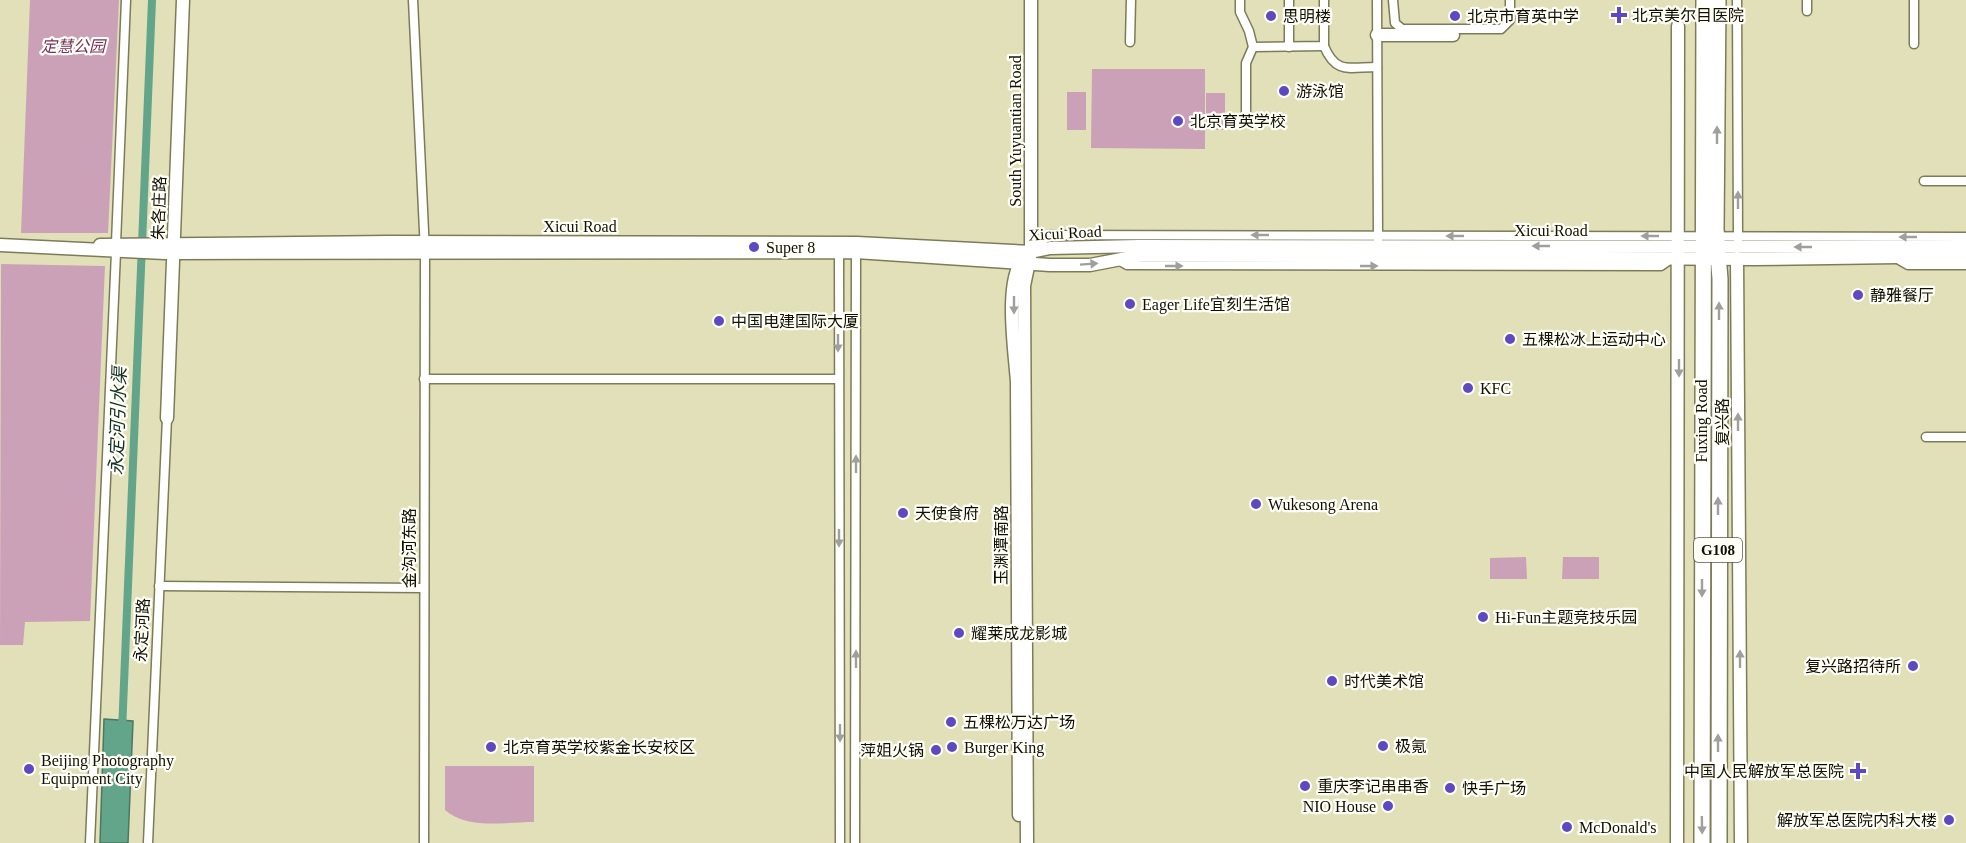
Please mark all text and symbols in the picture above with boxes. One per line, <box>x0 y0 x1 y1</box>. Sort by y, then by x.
marker: 北京美尔目医院 <box>1610 6 1628 24</box>
place label: 北京美尔目医院 <box>1632 7 1744 24</box>
place label: 思明楼 <box>1283 8 1331 25</box>
place label: 北京市育英中学 <box>1467 8 1579 25</box>
marker: 思明楼 <box>1264 9 1278 23</box>
marker: 北京市育英中学 <box>1448 9 1462 23</box>
park label: 定慧公园 <box>41 38 107 55</box>
street label: South Yuyuantian Road <box>1007 55 1025 207</box>
place label: 游泳馆 <box>1296 83 1344 100</box>
marker: 游泳馆 <box>1277 84 1291 98</box>
place label: 北京育英学校 <box>1190 113 1286 130</box>
marker: 北京育英学校 <box>1171 114 1185 128</box>
one-way arrow <box>1712 126 1722 145</box>
street label: 朱各庄路 <box>149 176 169 240</box>
one-way arrow <box>1733 190 1743 209</box>
street label: Xicui Road <box>543 218 617 235</box>
street label: Xicui Road <box>1514 222 1588 239</box>
street label: Xicui Road <box>1028 223 1102 243</box>
one-way arrow <box>1250 230 1269 240</box>
one-way arrow <box>1445 231 1464 241</box>
one-way arrow <box>1640 231 1659 241</box>
one-way arrow <box>1898 232 1917 242</box>
place label: Super 8 <box>766 239 815 257</box>
marker: Super 8 <box>747 240 761 254</box>
one-way arrow <box>1532 241 1551 251</box>
one-way arrow <box>1793 242 1812 252</box>
one-way arrow <box>1079 259 1098 269</box>
one-way arrow <box>1165 261 1184 270</box>
one-way arrow <box>1360 261 1379 271</box>
place label: 静雅餐厅 <box>1870 287 1934 304</box>
marker: 静雅餐厅 <box>1851 288 1865 302</box>
one-way arrow <box>1009 295 1018 314</box>
place label: Eager Life宜刻生活馆 <box>1142 296 1290 314</box>
marker: Eager Life宜刻生活馆 <box>1123 297 1137 311</box>
one-way arrow <box>1714 301 1724 320</box>
place label: 中国电建国际大厦 <box>731 313 859 330</box>
marker: 中国电建国际大厦 <box>712 314 726 328</box>
place label: 五棵松冰上运动中心 <box>1522 331 1666 348</box>
marker: 五棵松冰上运动中心 <box>1503 332 1517 346</box>
one-way arrow <box>834 334 843 353</box>
one-way arrow <box>1674 358 1684 377</box>
water label: 永定河引水渠 <box>106 364 130 475</box>
street label: Fuxing Road <box>1693 379 1711 463</box>
place label: KFC <box>1480 380 1511 397</box>
marker: KFC <box>1461 381 1475 395</box>
street label: 复兴路 <box>1714 398 1731 446</box>
one-way arrow <box>1733 412 1743 431</box>
one-way arrow <box>851 454 861 473</box>
place label: Wukesong Arena <box>1268 496 1378 514</box>
one-way arrow <box>1713 496 1723 515</box>
marker: Wukesong Arena <box>1249 497 1263 511</box>
place label: 天使食府 <box>915 505 979 522</box>
street label: 玉渊潭南路 <box>993 505 1010 585</box>
marker: 天使食府 <box>896 506 910 520</box>
street label: 金沟河东路 <box>401 508 418 588</box>
one-way arrow <box>834 529 844 548</box>
road number: G108 <box>1694 538 1742 562</box>
one-way arrow <box>1697 579 1707 598</box>
street label: 永定河路 <box>132 598 152 662</box>
place label: Hi-Fun主题竞技乐园 <box>1495 609 1637 626</box>
marker: Hi-Fun主题竞技乐园 <box>1476 610 1490 624</box>
place label: 耀莱成龙影城 <box>971 625 1067 642</box>
marker: 耀莱成龙影城 <box>952 626 966 640</box>
one-way arrow <box>851 649 861 668</box>
one-way arrow <box>1735 649 1745 668</box>
place label: 复兴路招待所 <box>1805 658 1901 675</box>
marker: 复兴路招待所 <box>1906 659 1920 673</box>
place label: 时代美术馆 <box>1344 673 1424 690</box>
marker: 时代美术馆 <box>1325 674 1339 688</box>
place label: 五棵松万达广场 <box>963 714 1075 731</box>
marker: 五棵松万达广场 <box>944 715 958 729</box>
one-way arrow <box>835 724 845 743</box>
one-way arrow <box>1713 733 1723 752</box>
place label: 极氪 <box>1395 738 1427 755</box>
place label: 北京育英学校紫金长安校区 <box>503 739 695 756</box>
place label: Burger King <box>964 739 1044 757</box>
marker: 极氪 <box>1376 739 1390 753</box>
marker: 北京育英学校紫金长安校区 <box>484 740 498 754</box>
marker: Burger King <box>945 740 959 754</box>
place label: 萍姐火锅 <box>860 742 924 759</box>
marker: 萍姐火锅 <box>929 743 943 757</box>
place label: Beijing Photography Equipment City <box>41 752 174 788</box>
marker: Beijing Photography Equipment City <box>22 762 36 776</box>
marker: 中国人民解放军总医院 <box>1849 762 1867 780</box>
place label: 中国人民解放军总医院 <box>1684 763 1844 780</box>
place label: 重庆李记串串香 <box>1317 778 1429 795</box>
marker: 重庆李记串串香 <box>1298 779 1312 793</box>
place label: 快手广场 <box>1462 780 1526 797</box>
marker: 快手广场 <box>1443 781 1457 795</box>
place label: NIO House <box>1303 798 1376 815</box>
marker: NIO House <box>1381 799 1395 813</box>
place label: 解放军总医院内科大楼 <box>1777 812 1937 829</box>
marker: 解放军总医院内科大楼 <box>1942 813 1956 827</box>
one-way arrow <box>1697 816 1707 835</box>
place label: McDonald's <box>1579 819 1657 836</box>
marker: McDonald's <box>1560 820 1574 834</box>

